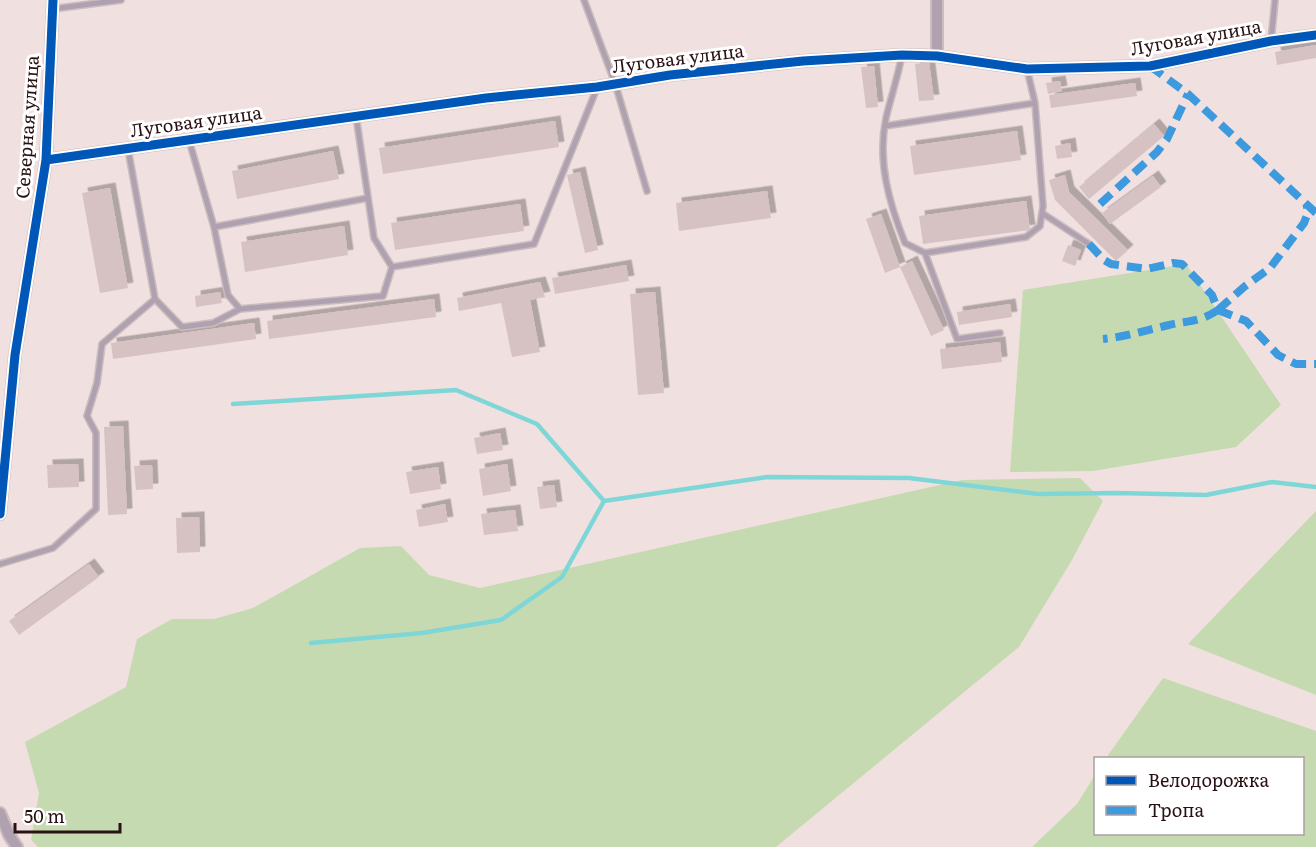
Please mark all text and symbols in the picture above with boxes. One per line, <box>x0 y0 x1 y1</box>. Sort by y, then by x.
street label: Луговая улица <box>1128 12 1264 61</box>
street label: Луговая улица <box>610 36 746 79</box>
street label: Северная улица <box>8 54 45 200</box>
street label: Луговая улица <box>128 98 264 143</box>
legend <box>1094 757 1304 835</box>
text: Велодорожка <box>1148 766 1270 793</box>
scale bar <box>15 796 120 834</box>
text: Тропа <box>1148 796 1204 823</box>
text: 50 m <box>24 802 65 829</box>

